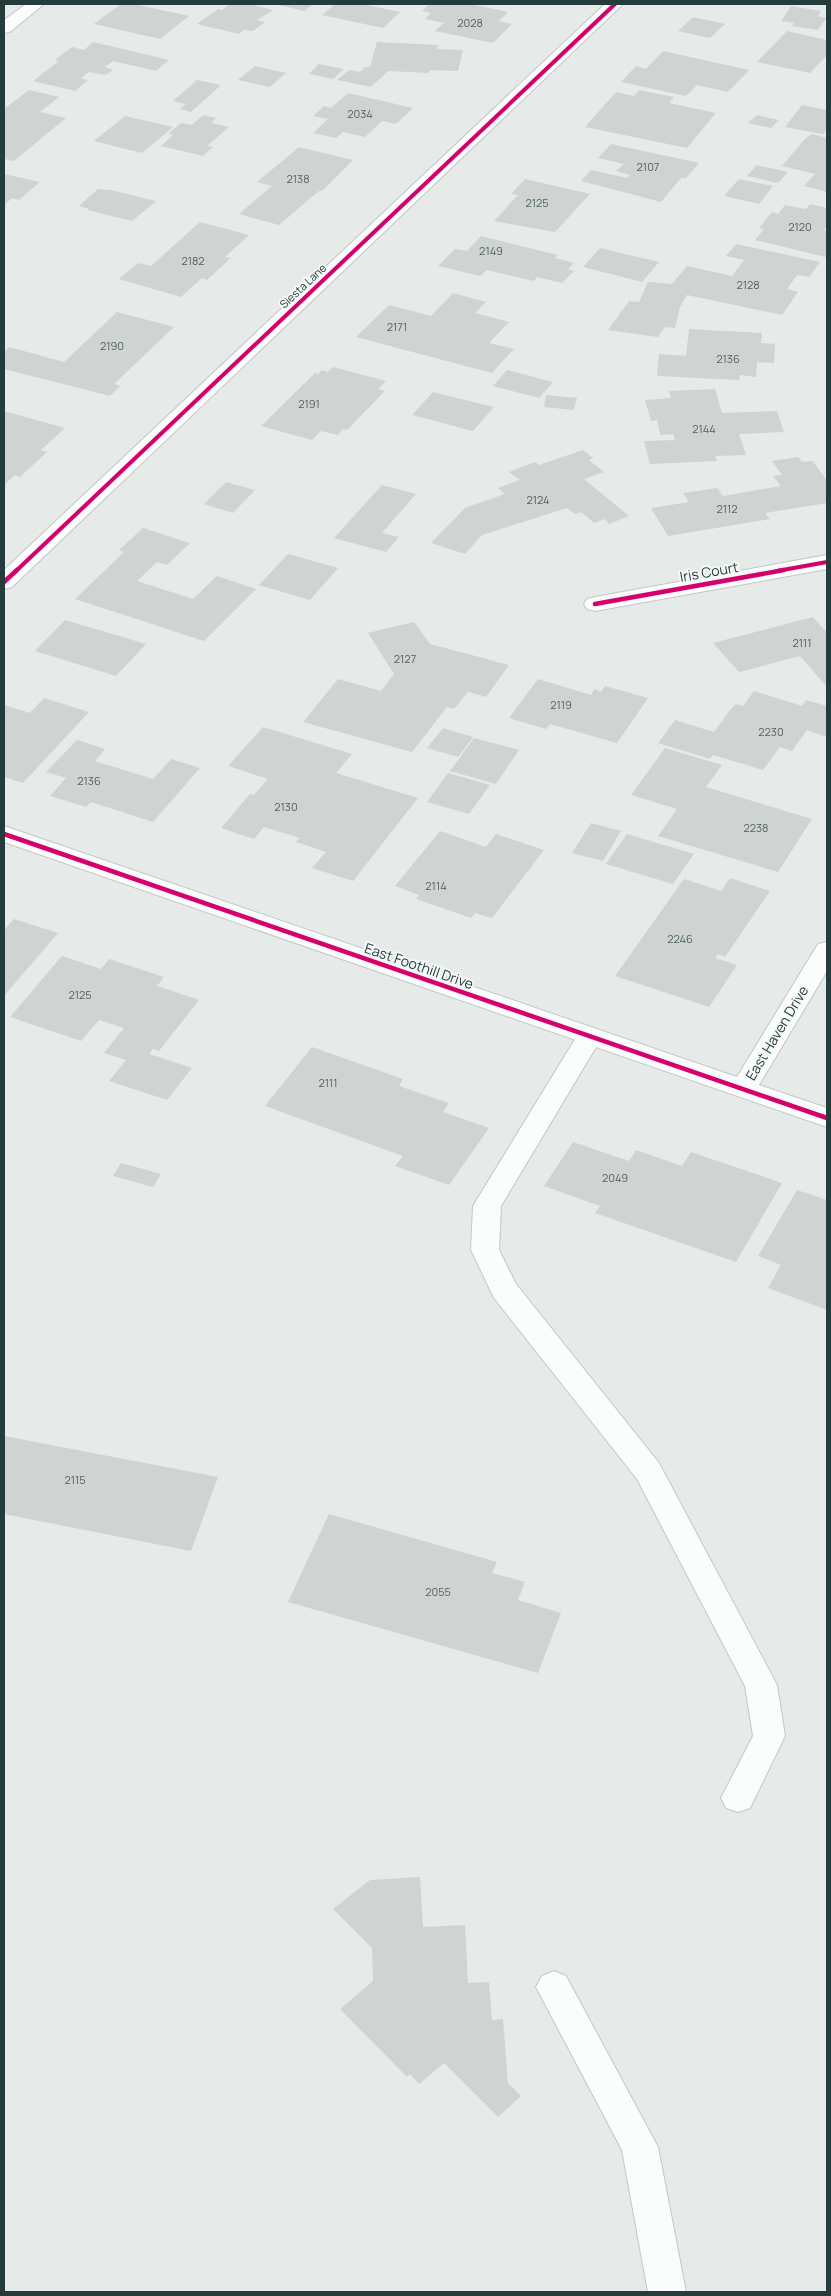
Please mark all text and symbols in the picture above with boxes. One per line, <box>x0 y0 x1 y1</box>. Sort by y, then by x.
house number: 2028 <box>457 15 483 30</box>
house number: 2034 <box>347 106 373 121</box>
house number: 2107 <box>637 159 659 174</box>
house number: 2138 <box>286 171 310 186</box>
house number: 2125 <box>525 195 549 210</box>
house number: 2120 <box>788 219 812 234</box>
house number: 2149 <box>479 243 503 258</box>
house number: 2182 <box>181 253 205 268</box>
street label: Siesta Lane <box>276 260 330 311</box>
house number: 2128 <box>736 277 760 292</box>
house number: 2171 <box>387 319 407 334</box>
house number: 2190 <box>100 338 124 353</box>
house number: 2136 <box>716 351 740 366</box>
house number: 2191 <box>298 396 320 411</box>
house number: 2144 <box>692 421 716 436</box>
house number: 2124 <box>526 492 550 507</box>
house number: 2112 <box>716 501 738 516</box>
street label: Iris Court <box>678 557 740 586</box>
house number: 2111 <box>792 635 812 650</box>
house number: 2127 <box>394 651 416 666</box>
house number: 2119 <box>550 697 572 712</box>
house number: 2230 <box>758 724 784 739</box>
house number: 2136 <box>77 773 101 788</box>
house number: 2130 <box>274 799 298 814</box>
house number: 2238 <box>743 820 769 835</box>
house number: 2114 <box>425 878 447 893</box>
house number: 2246 <box>667 931 693 946</box>
street label: East Foothill Drive <box>362 938 476 993</box>
street label: East Haven Drive <box>741 982 812 1084</box>
house number: 2125 <box>68 987 92 1002</box>
house number: 2111 <box>318 1075 338 1090</box>
house number: 2049 <box>602 1170 628 1185</box>
house number: 2115 <box>64 1472 86 1487</box>
house number: 2055 <box>425 1584 451 1599</box>

